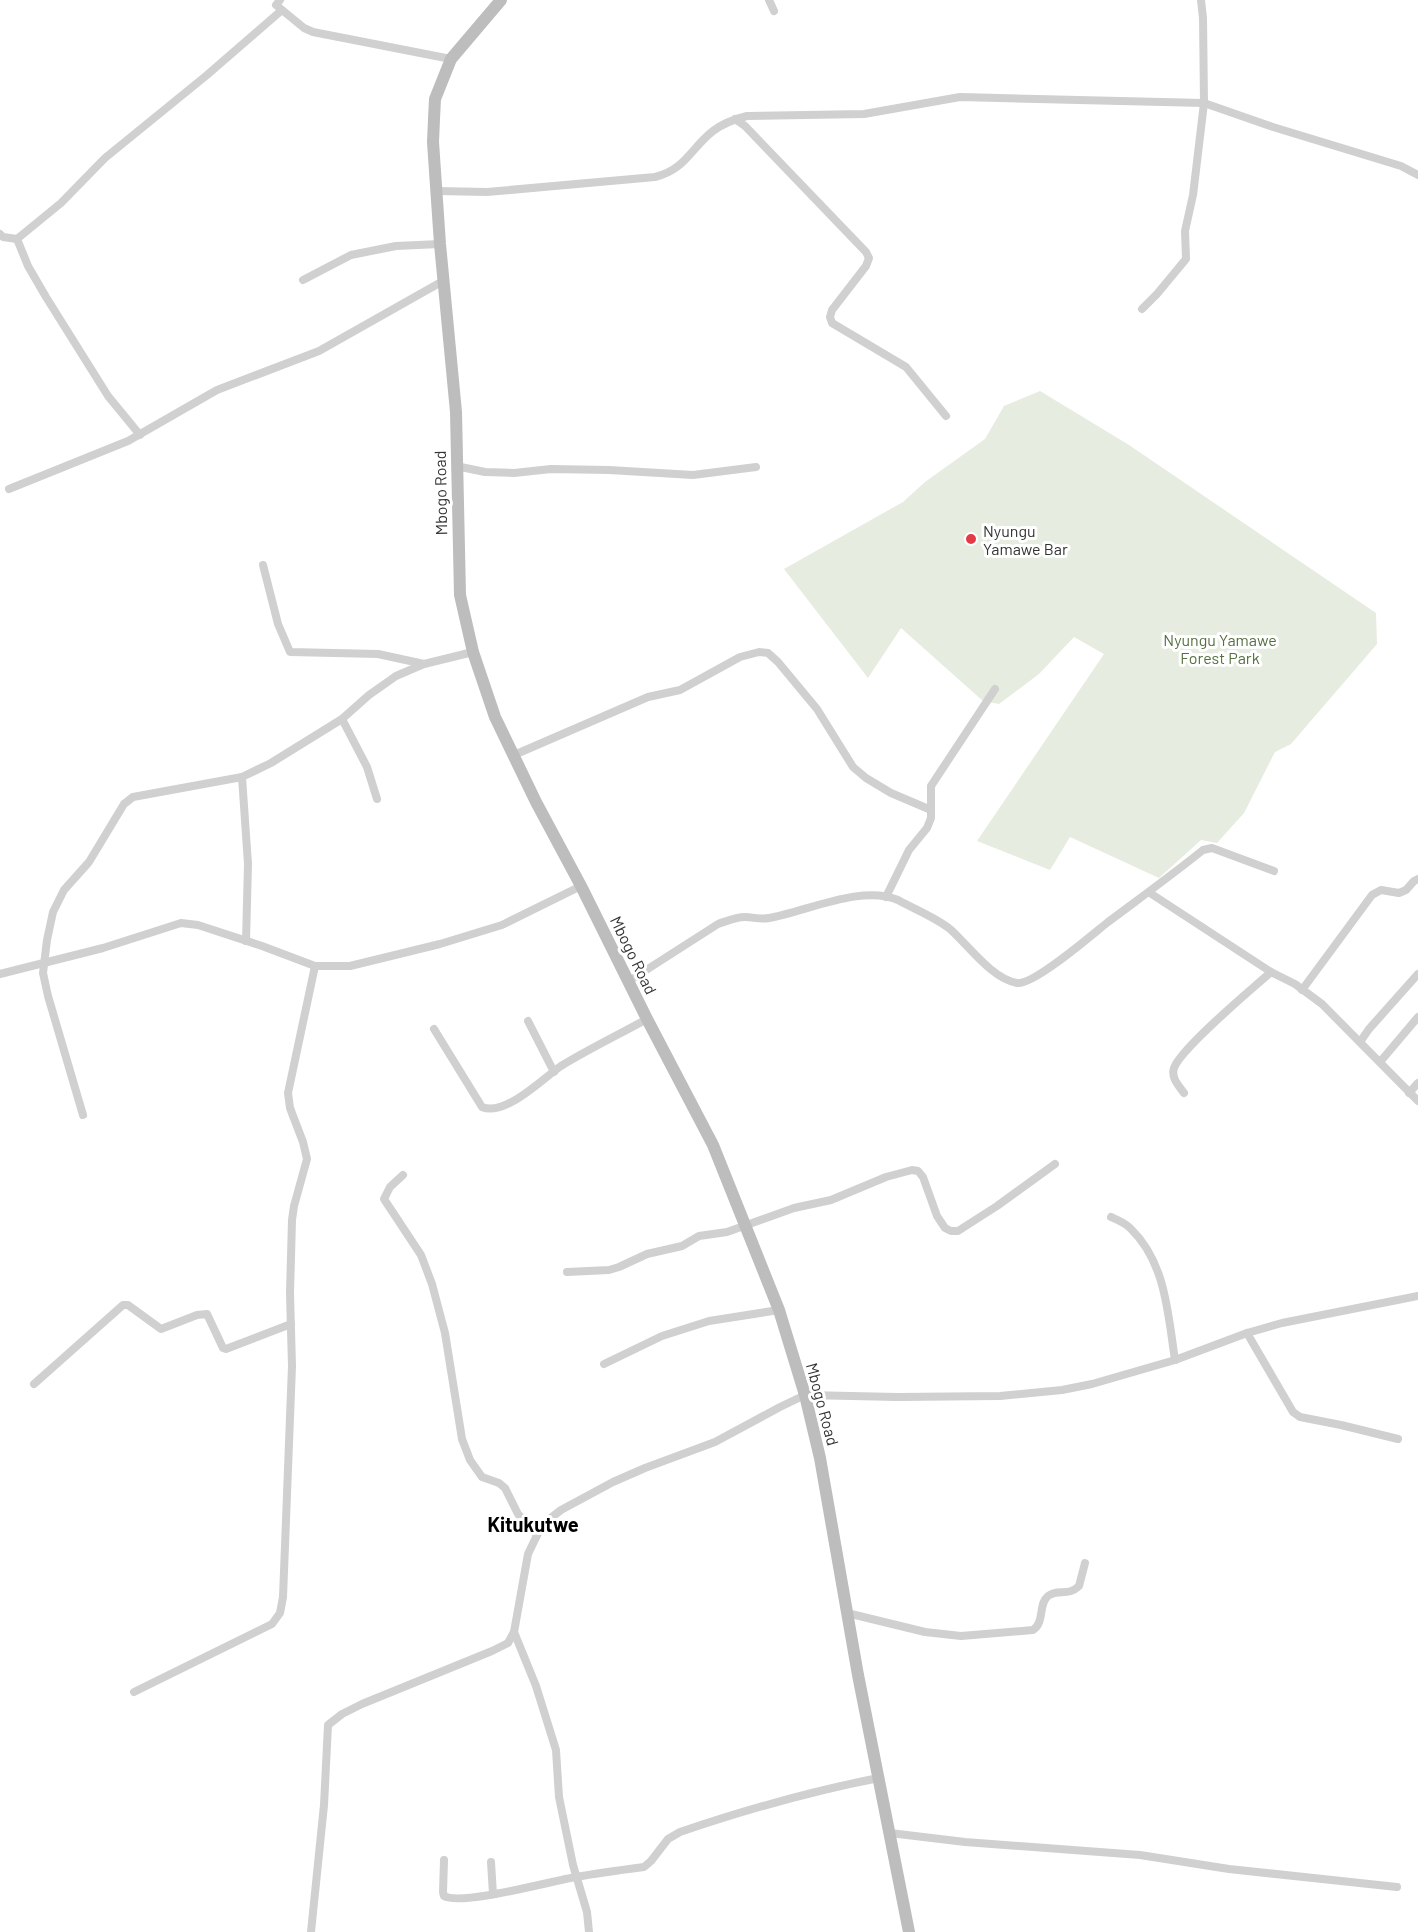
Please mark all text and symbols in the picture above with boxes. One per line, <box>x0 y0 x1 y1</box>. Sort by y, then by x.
street label: Mbogo Road <box>430 451 450 535</box>
place label: Nyungu Yamawe Bar <box>983 521 1068 558</box>
marker: Nyungu Yamawe Bar <box>964 532 978 546</box>
park label: Nyungu Yamawe Forest Park <box>1163 630 1277 667</box>
street label: Mbogo Road <box>607 913 661 997</box>
street label: Mbogo Road <box>803 1361 843 1447</box>
district label: Kitukutwe <box>487 1512 579 1536</box>

